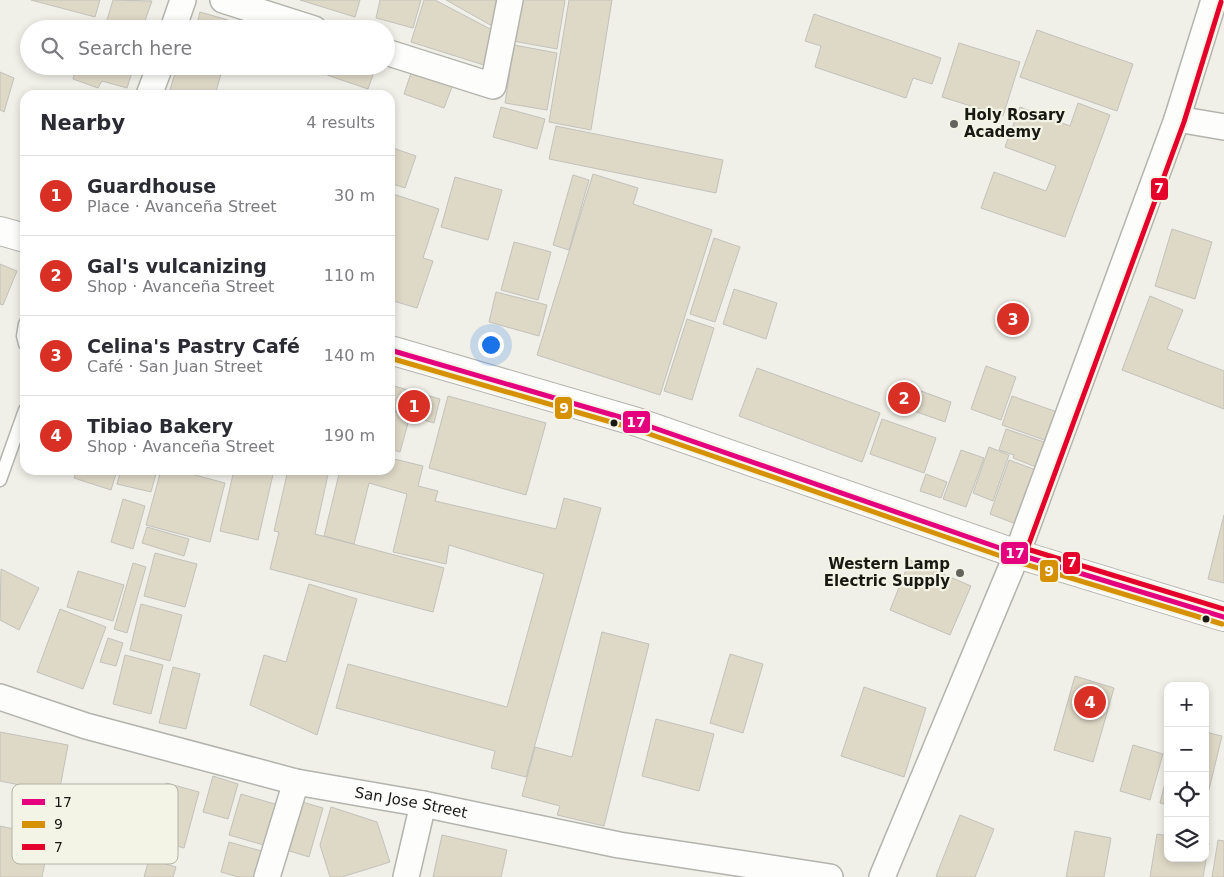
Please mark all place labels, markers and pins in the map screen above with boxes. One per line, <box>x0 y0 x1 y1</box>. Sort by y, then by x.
place label: Holy Rosary Academy <box>964 106 1065 141</box>
marker: Holy Rosary Academy <box>948 118 960 130</box>
pin: 3 <box>997 300 1029 338</box>
pin: 2 <box>888 379 920 417</box>
pin: 1 <box>398 387 430 425</box>
unlabelled marker <box>609 418 619 428</box>
place label: Western Lamp Electric Supply <box>824 555 950 590</box>
marker: Western Lamp Electric Supply <box>954 567 966 579</box>
unlabelled marker <box>1201 614 1211 624</box>
pin: 4 <box>1074 683 1106 721</box>

